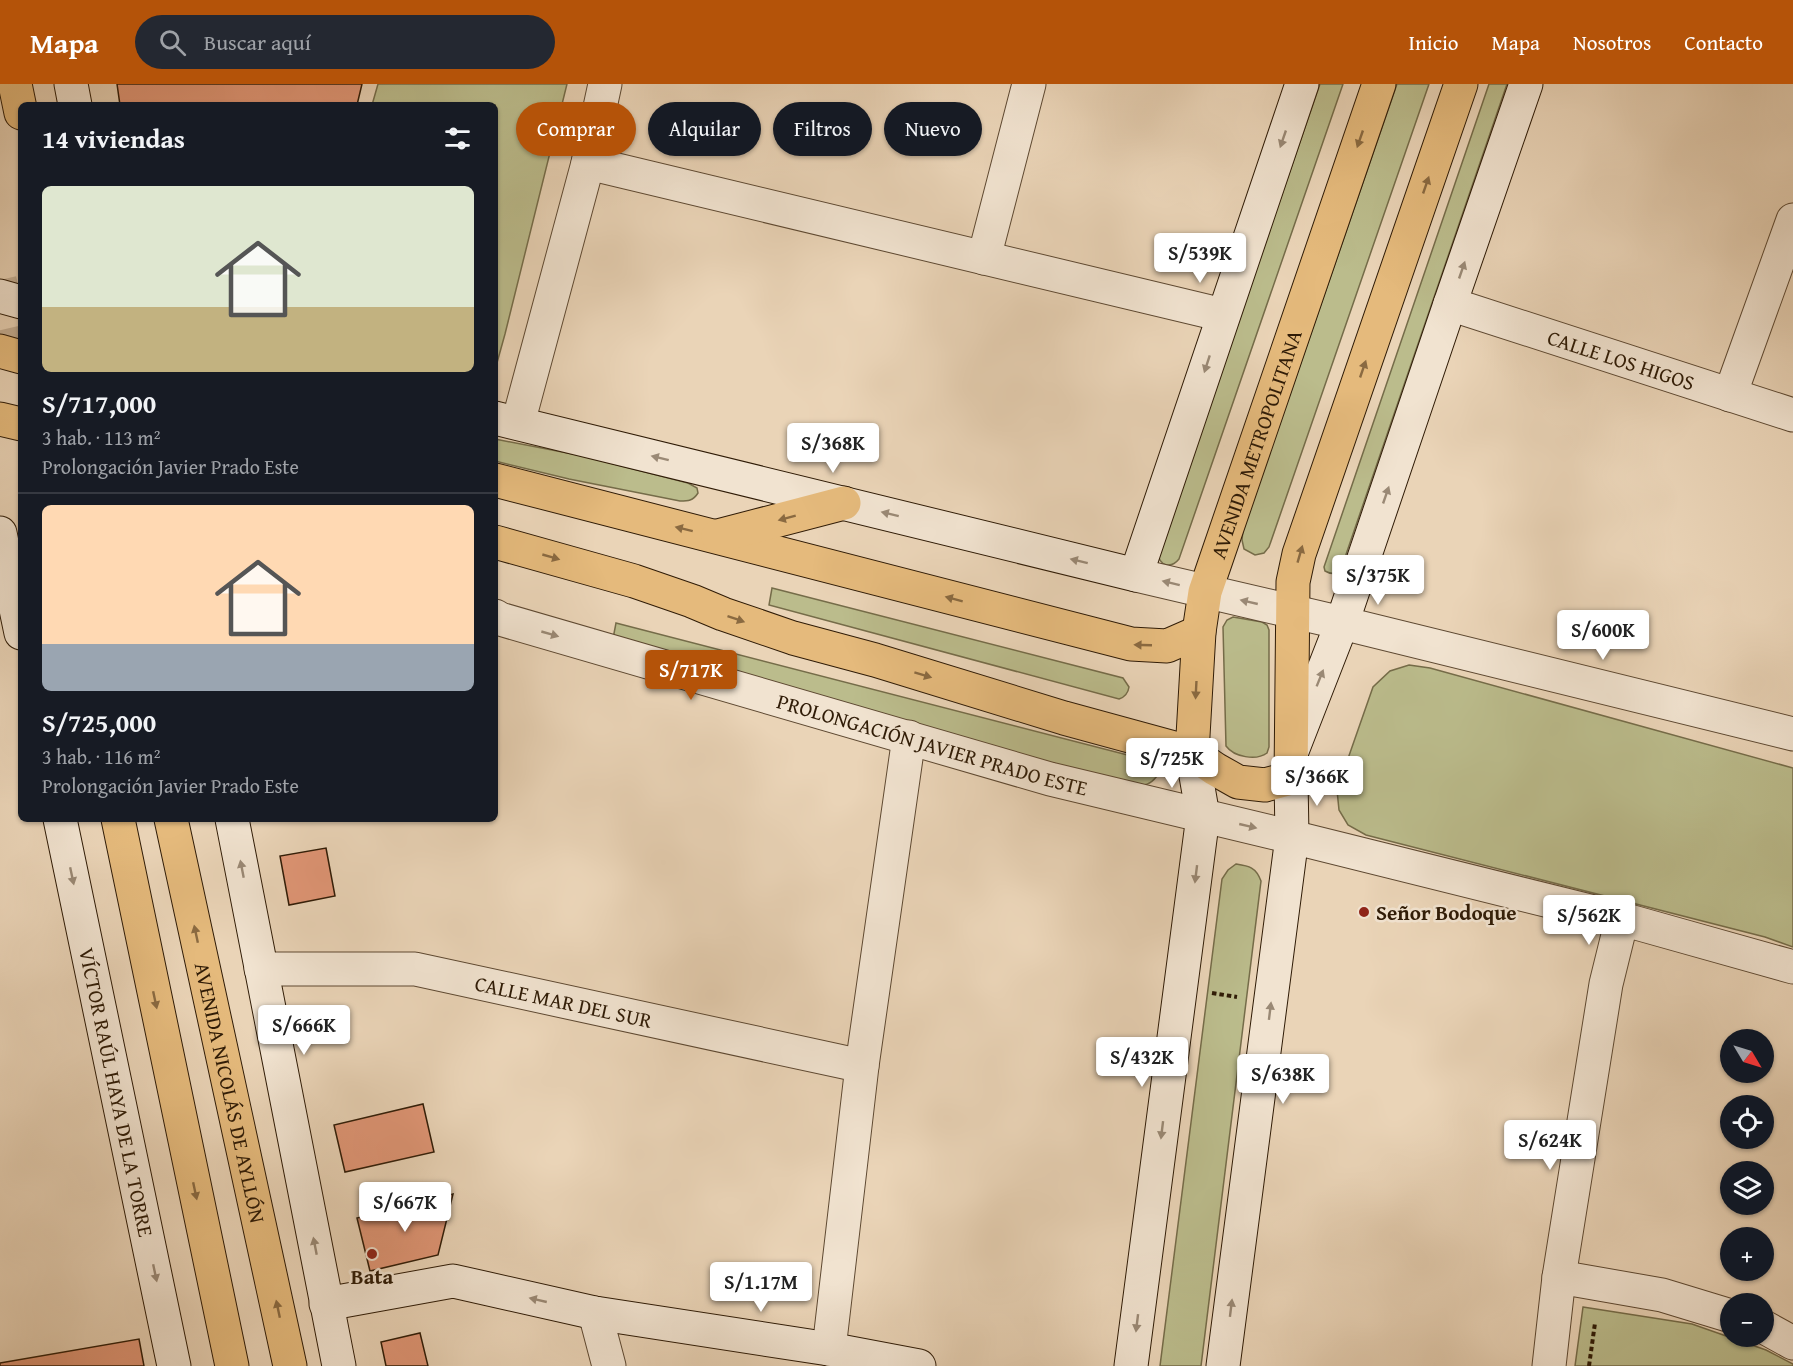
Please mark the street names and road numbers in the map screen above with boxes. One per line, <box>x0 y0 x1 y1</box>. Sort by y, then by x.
street label: CALLE LOS HIGOS <box>1544 321 1699 398</box>
street label: AVENIDA METROPOLITANA <box>1202 325 1309 563</box>
street label: PROLONGACIÓN JAVIER PRADO ESTE <box>774 685 1091 803</box>
street label: VÍCTOR RAÚL HAYA DE LA TORRE <box>72 945 162 1240</box>
street label: AVENIDA NICOLÁS DE AYLLÓN <box>187 959 274 1226</box>
street label: CALLE MAR DEL SUR <box>472 967 656 1036</box>

